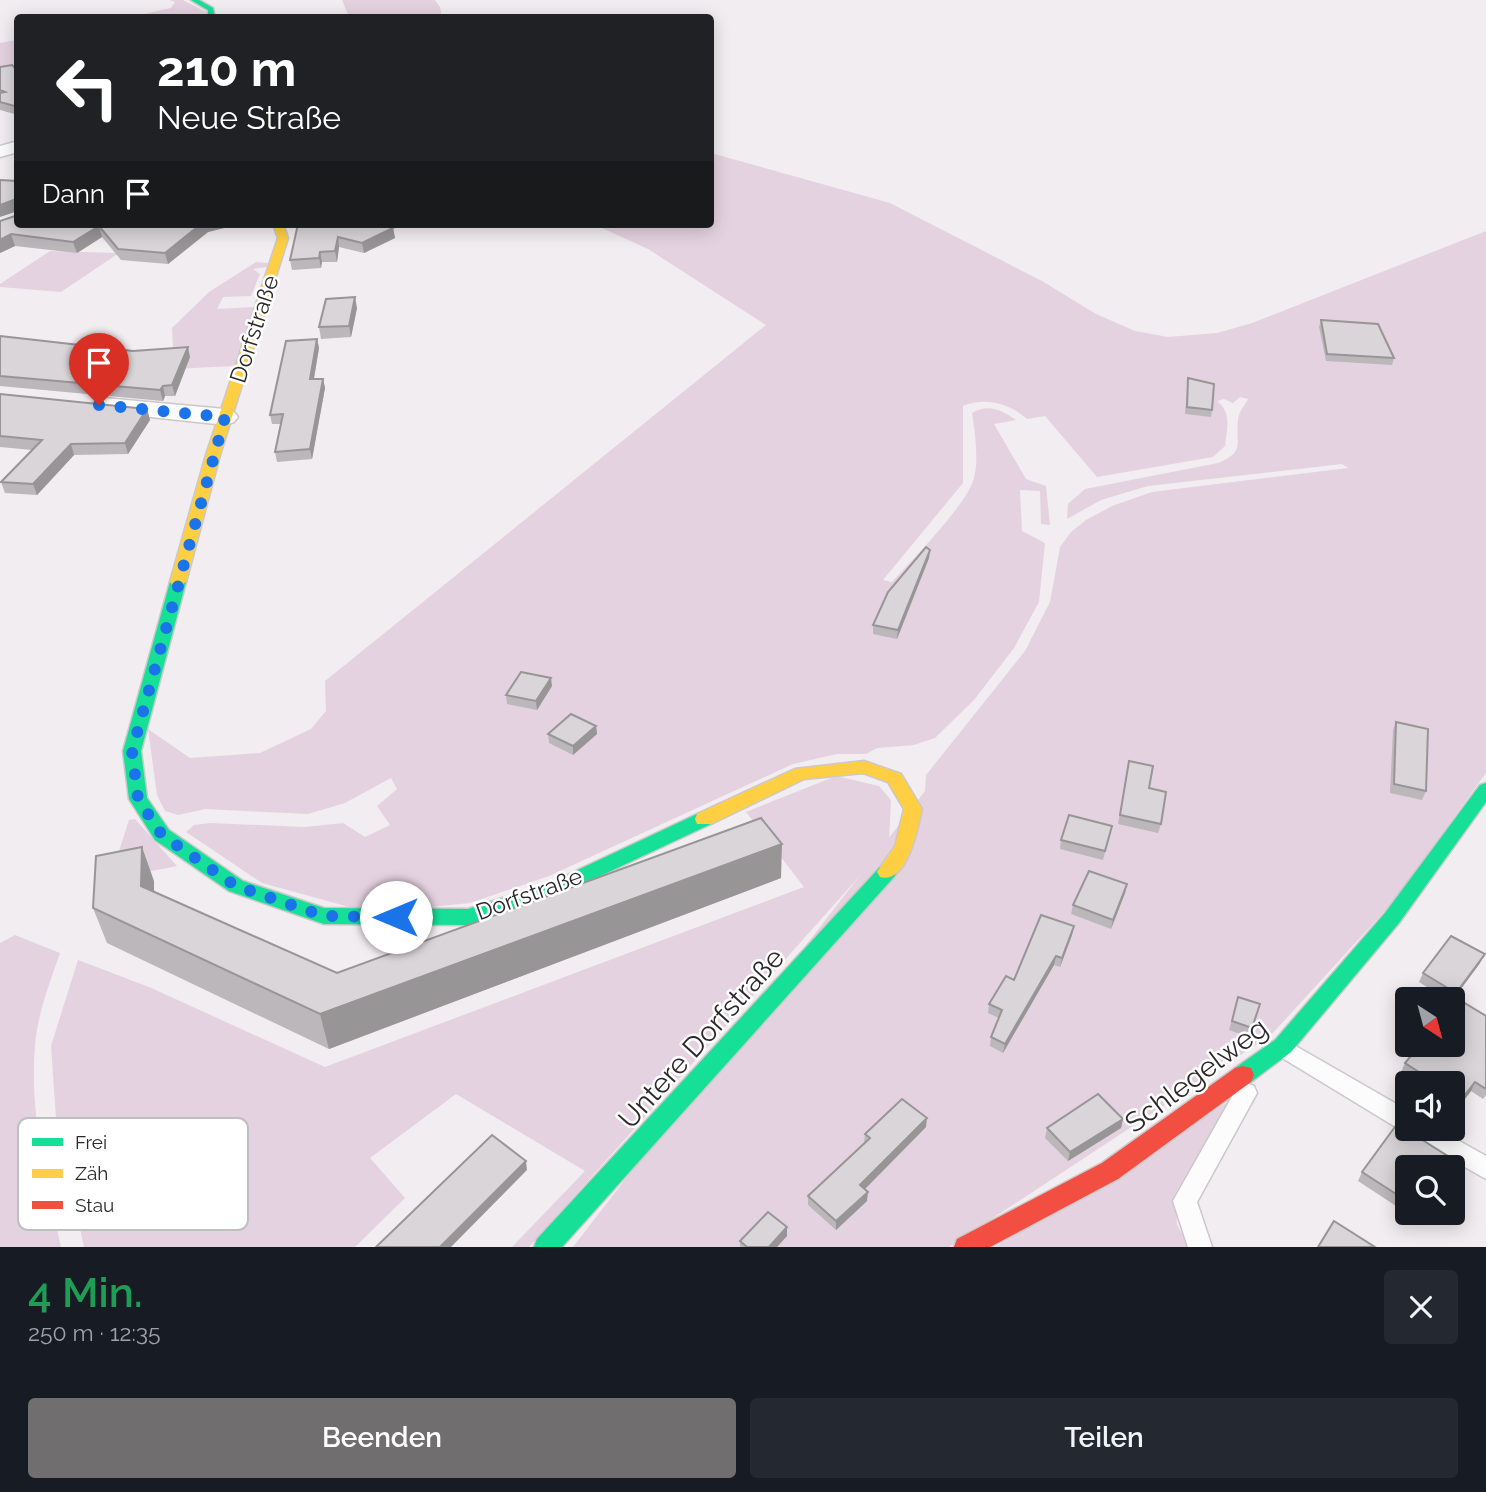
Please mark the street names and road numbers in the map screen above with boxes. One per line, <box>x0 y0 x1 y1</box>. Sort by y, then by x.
street label: Dorfstraße <box>223 272 284 386</box>
street label: Dorfstraße <box>472 862 586 925</box>
street label: Untere Dorfstraße <box>612 941 791 1135</box>
street label: Schlegelweg <box>1119 1011 1274 1140</box>

